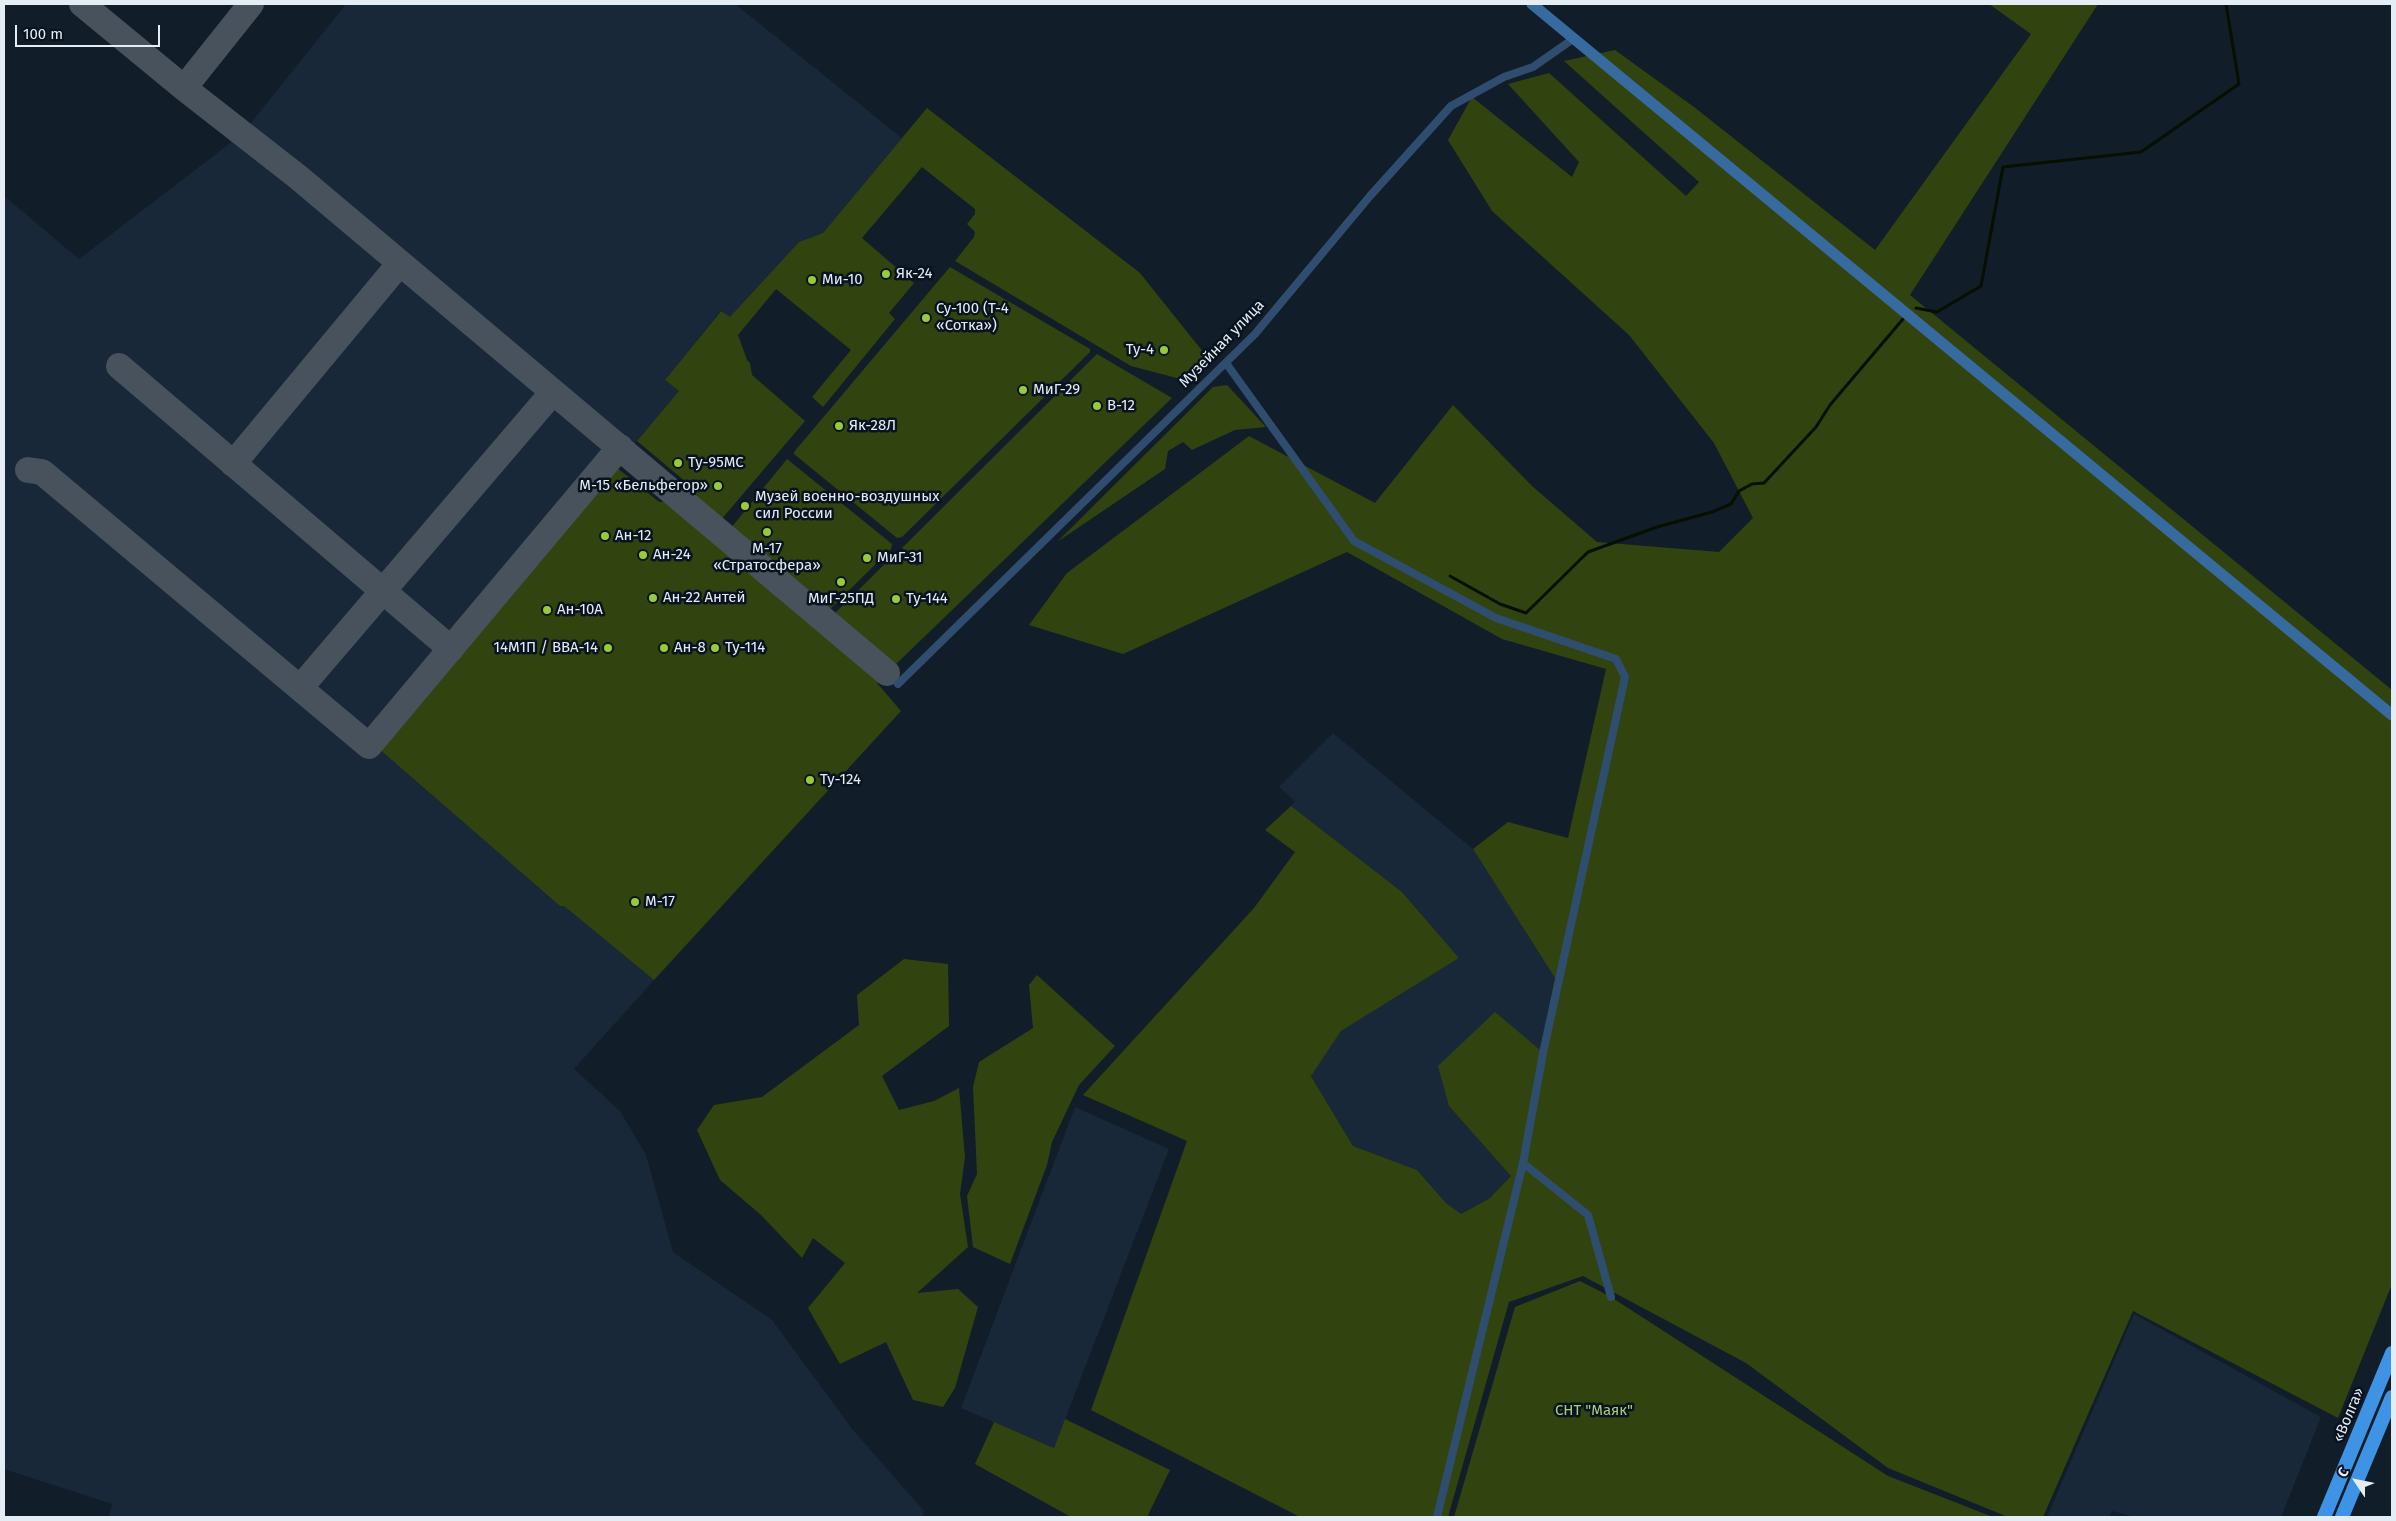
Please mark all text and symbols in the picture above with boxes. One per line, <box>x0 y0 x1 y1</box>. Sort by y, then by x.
scale bar <box>18 15 162 47</box>
text: 100 m <box>23 25 63 43</box>
place label: Як-24 <box>896 265 932 283</box>
marker: Як-24 <box>880 268 892 280</box>
place label: Ми-10 <box>822 271 863 289</box>
marker: Ми-10 <box>806 274 818 286</box>
street label: Музейная улица <box>1176 297 1268 391</box>
place label: Су-100 (Т-4 «Сотка») <box>936 300 1009 335</box>
marker: Су-100 (Т-4 «Сотка») <box>920 312 932 324</box>
place label: Ту-4 <box>1126 341 1154 359</box>
marker: Ту-4 <box>1158 344 1170 356</box>
place label: МиГ-29 <box>1033 381 1080 399</box>
marker: МиГ-29 <box>1017 384 1029 396</box>
place label: В-12 <box>1107 397 1135 415</box>
marker: В-12 <box>1091 400 1103 412</box>
place label: Як-28Л <box>849 417 896 435</box>
marker: Як-28Л <box>833 420 845 432</box>
place label: Ту-95МС <box>688 454 744 472</box>
marker: Ту-95МС <box>672 457 684 469</box>
place label: М-15 «Бельфегор» <box>579 477 708 495</box>
marker: М-15 «Бельфегор» <box>712 480 724 492</box>
place label: Музей военно-воздушных сил России <box>755 488 939 523</box>
marker: Музей военно-воздушных сил России <box>739 500 751 512</box>
marker: М-17 «Стратосфера» <box>761 526 773 538</box>
place label: Ан-12 <box>615 527 651 545</box>
marker: Ан-12 <box>599 530 611 542</box>
place label: М-17 «Стратосфера» <box>713 540 821 575</box>
place label: Ан-24 <box>653 546 691 564</box>
marker: Ан-24 <box>637 549 649 561</box>
place label: МиГ-31 <box>877 549 923 567</box>
marker: МиГ-31 <box>861 552 873 564</box>
marker: МиГ-25ПД <box>835 576 847 588</box>
place label: Ан-22 Антей <box>663 589 745 607</box>
place label: МиГ-25ПД <box>808 590 874 608</box>
place label: Ту-144 <box>906 590 948 608</box>
marker: Ан-22 Антей <box>647 592 659 604</box>
marker: Ту-144 <box>890 593 902 605</box>
place label: Ан-10А <box>557 601 603 619</box>
marker: Ан-10А <box>541 604 553 616</box>
place label: 14М1П / ВВА-14 <box>494 639 598 657</box>
place label: Ан-8 <box>674 639 706 657</box>
place label: Ту-114 <box>725 639 765 657</box>
marker: 14М1П / ВВА-14 <box>602 642 614 654</box>
marker: Ан-8 <box>658 642 670 654</box>
marker: Ту-114 <box>709 642 721 654</box>
place label: Ту-124 <box>820 771 861 789</box>
marker: Ту-124 <box>804 774 816 786</box>
place label: М-17 <box>645 893 675 911</box>
marker: М-17 <box>629 896 641 908</box>
street label: «Волга» <box>2329 1385 2369 1445</box>
park label: СНТ "Маяк" <box>1555 1402 1633 1420</box>
north arrow <box>2331 1456 2381 1506</box>
text: С <box>2334 1464 2352 1480</box>

